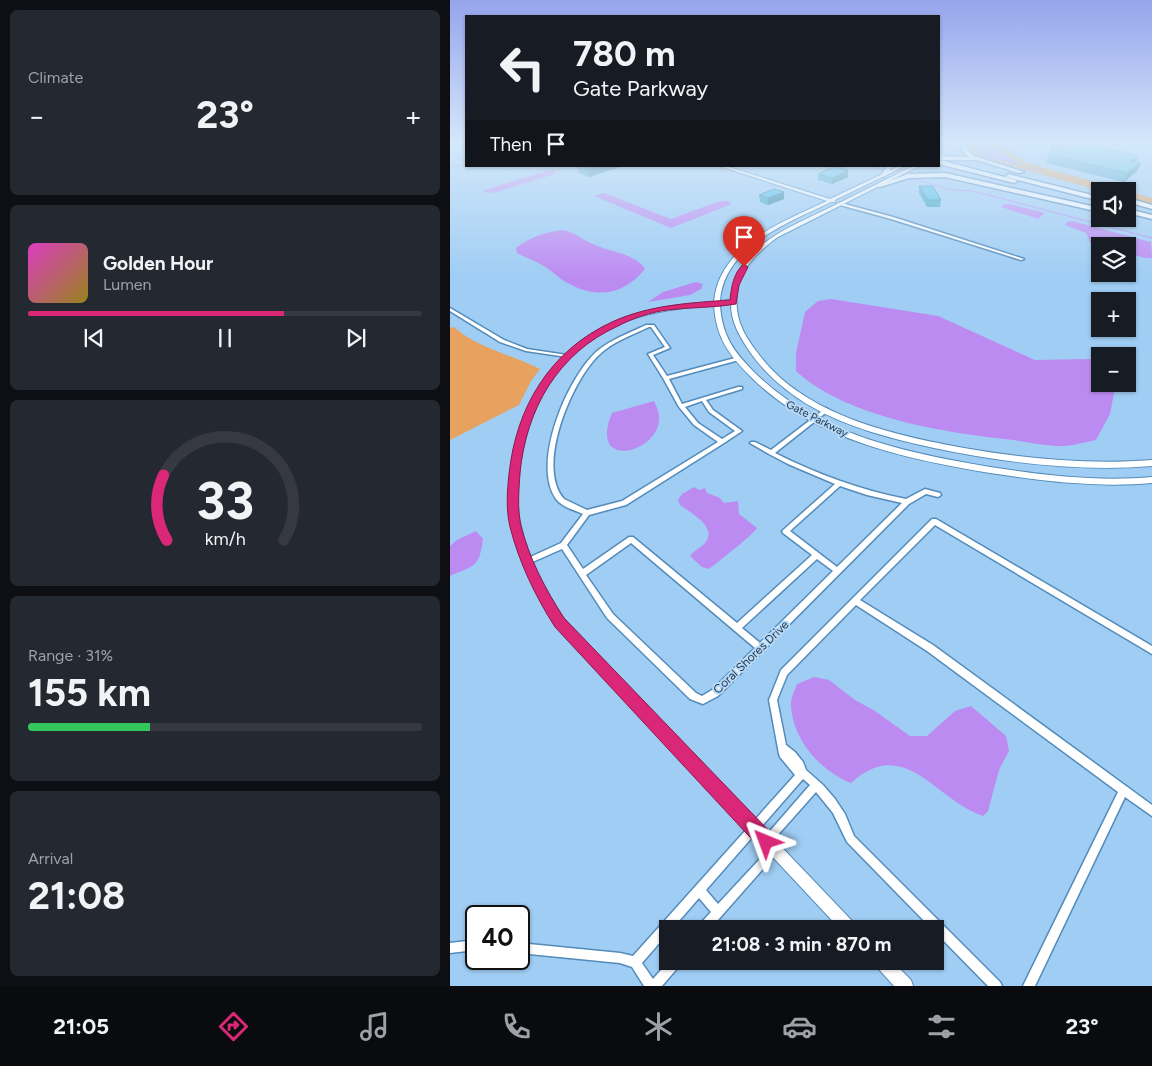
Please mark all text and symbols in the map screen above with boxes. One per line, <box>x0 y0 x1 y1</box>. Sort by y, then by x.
text: 780 m <box>573 33 675 75</box>
icon: left <box>490 35 555 100</box>
text: Climate <box>28 68 83 87</box>
text: Gate Parkway <box>573 75 708 102</box>
text: 23° <box>196 92 254 138</box>
text: − <box>28 99 45 133</box>
text: + <box>405 99 422 133</box>
icon: arrive <box>542 130 570 158</box>
text: Then <box>490 133 532 156</box>
map controls <box>1091 182 1136 392</box>
button: sound <box>1091 182 1136 227</box>
pin <box>723 216 765 267</box>
icon: arrive <box>730 223 758 251</box>
button: layers <box>1091 237 1136 282</box>
text: Golden Hour <box>103 252 213 275</box>
text: Lumen <box>103 275 152 294</box>
button: + <box>1091 292 1136 337</box>
icon: previous <box>80 324 108 352</box>
icon: pause <box>211 324 239 352</box>
icon: next <box>342 324 370 352</box>
button: − <box>1091 347 1136 392</box>
street label: Gate Parkway <box>784 398 850 440</box>
text: 33 <box>196 470 254 532</box>
text: km/h <box>205 528 245 549</box>
street label: Coral Shores Drive <box>710 617 792 697</box>
text: Range · 31% <box>28 646 113 665</box>
text: 155 km <box>28 670 151 716</box>
position arrow <box>739 815 791 867</box>
text: Arrival <box>28 849 73 868</box>
text: 21:08 <box>28 873 125 919</box>
speed limit sign: 40 <box>465 905 530 970</box>
text: 21:08 · 3 min · 870 m <box>712 933 891 956</box>
icon: directions <box>216 1009 251 1044</box>
icon: music <box>357 1009 392 1044</box>
icon: phone <box>499 1009 534 1044</box>
icon: climate <box>641 1009 676 1044</box>
icon: car <box>782 1009 817 1044</box>
icon: filters <box>924 1009 959 1044</box>
text: 21:05 <box>53 1013 109 1040</box>
text: 23° <box>1065 1013 1099 1040</box>

